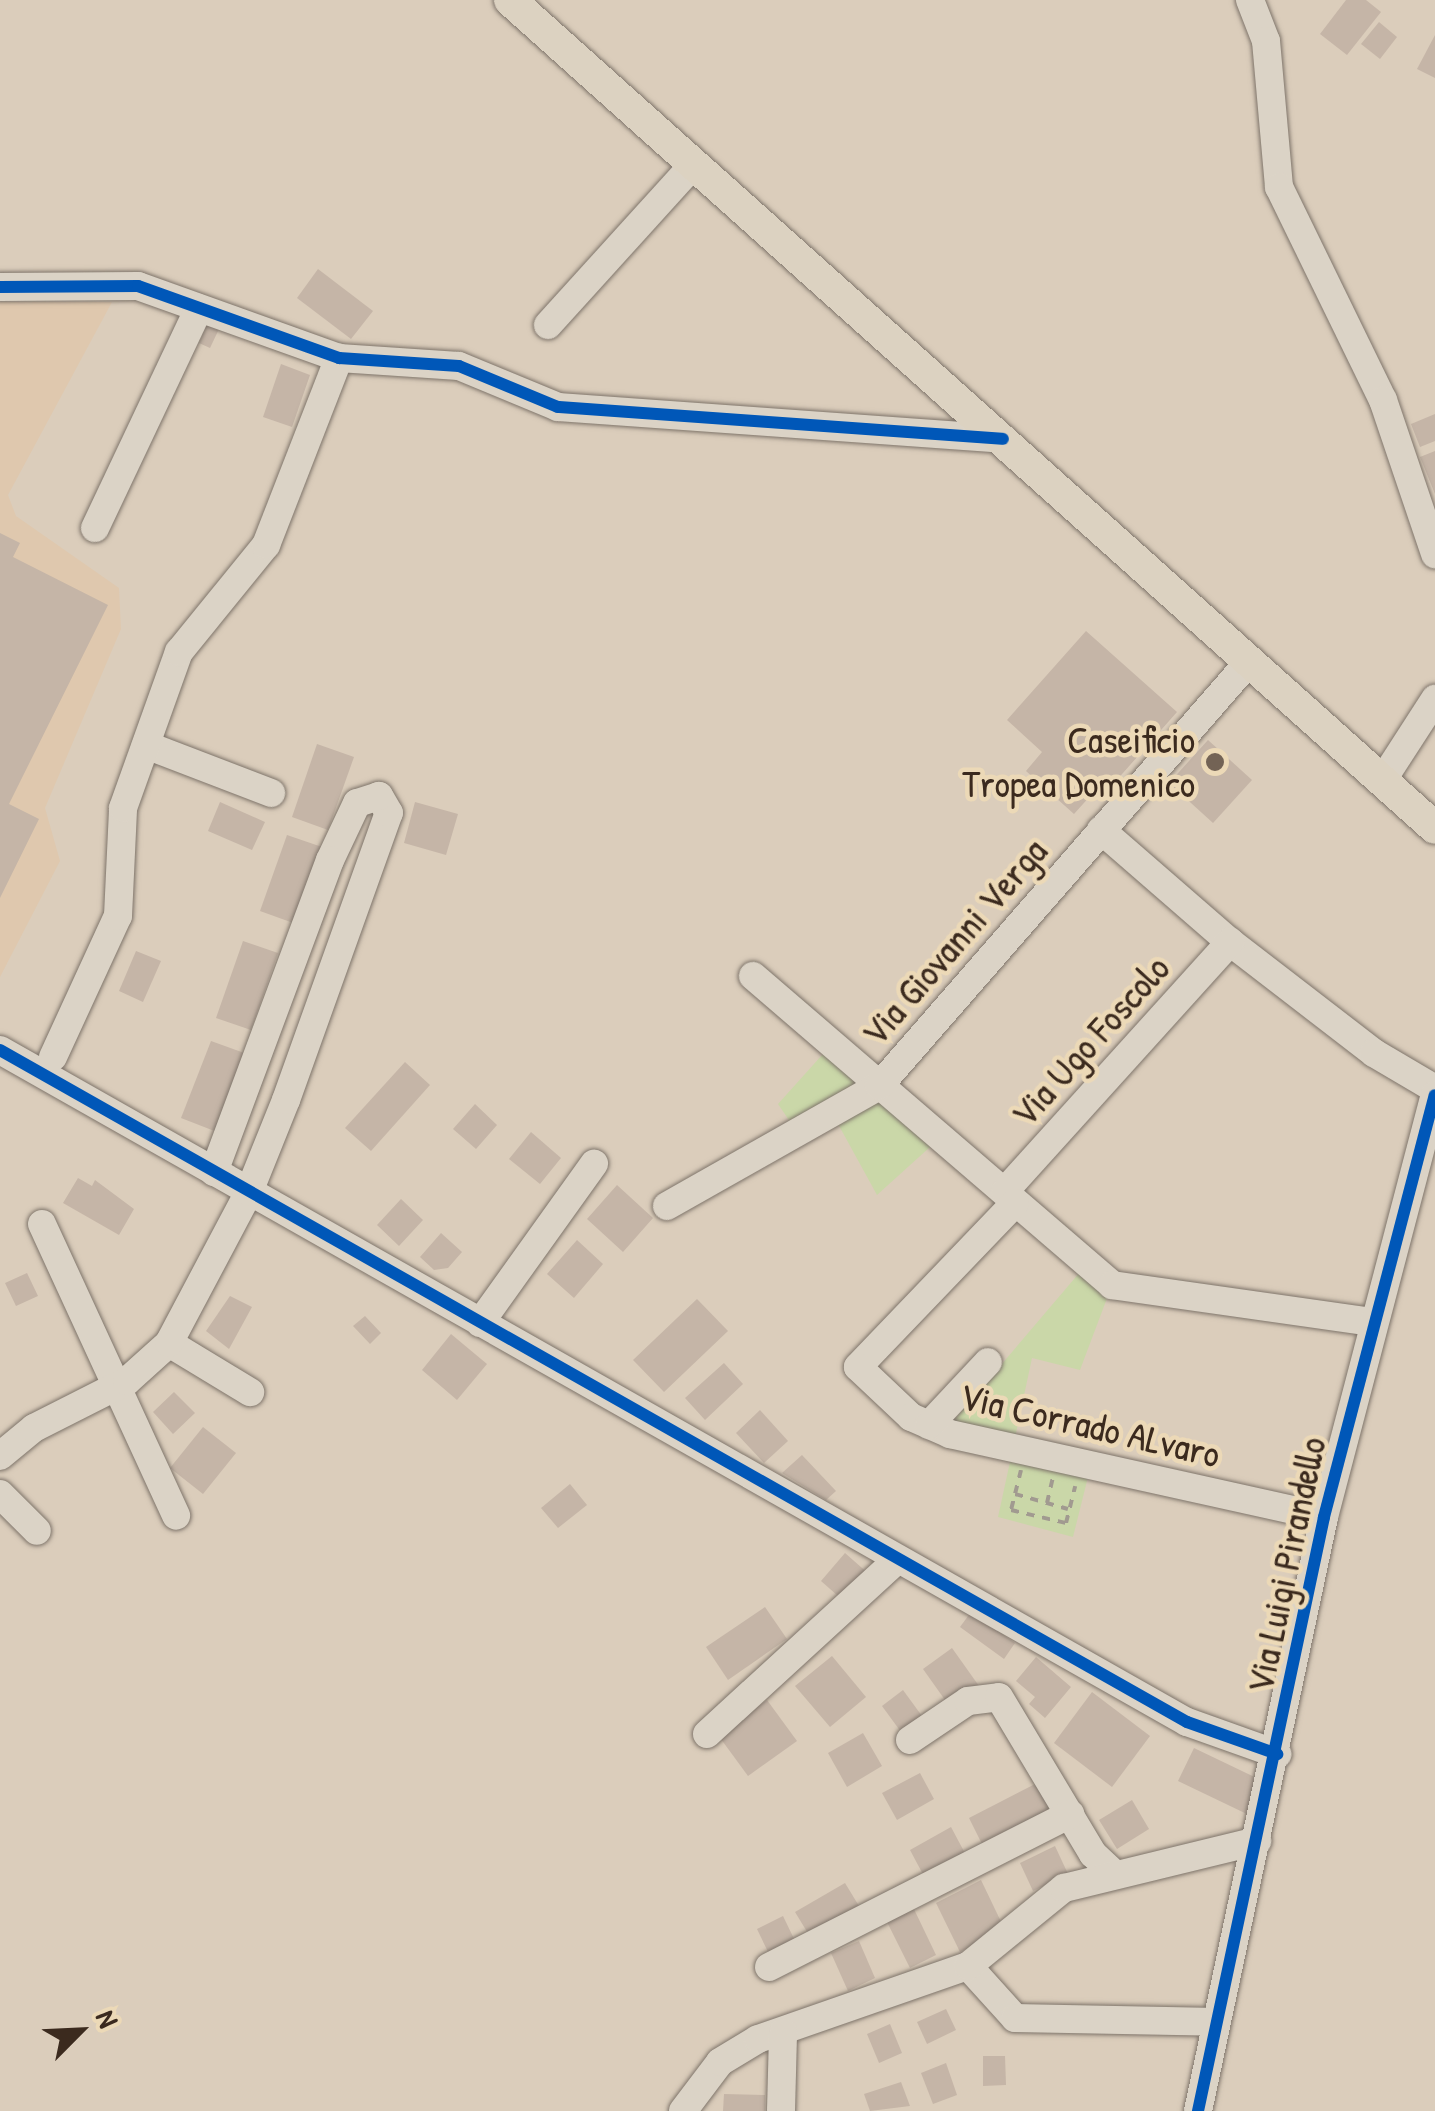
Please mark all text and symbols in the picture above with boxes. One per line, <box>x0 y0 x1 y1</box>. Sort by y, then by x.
place label: Caseificio Tropea Domenico <box>962 717 1195 806</box>
marker: Caseificio Tropea Domenico <box>1204 751 1226 773</box>
street label: Via Giovanni Verga <box>851 829 1057 1055</box>
street label: Via Ugo Foscolo <box>1001 946 1179 1136</box>
street label: Via Corrado ALvaro <box>956 1373 1224 1477</box>
street label: Via Luigi Pirandello <box>1237 1433 1335 1697</box>
north arrow <box>30 1981 130 2081</box>
text: N <box>87 2004 128 2033</box>

